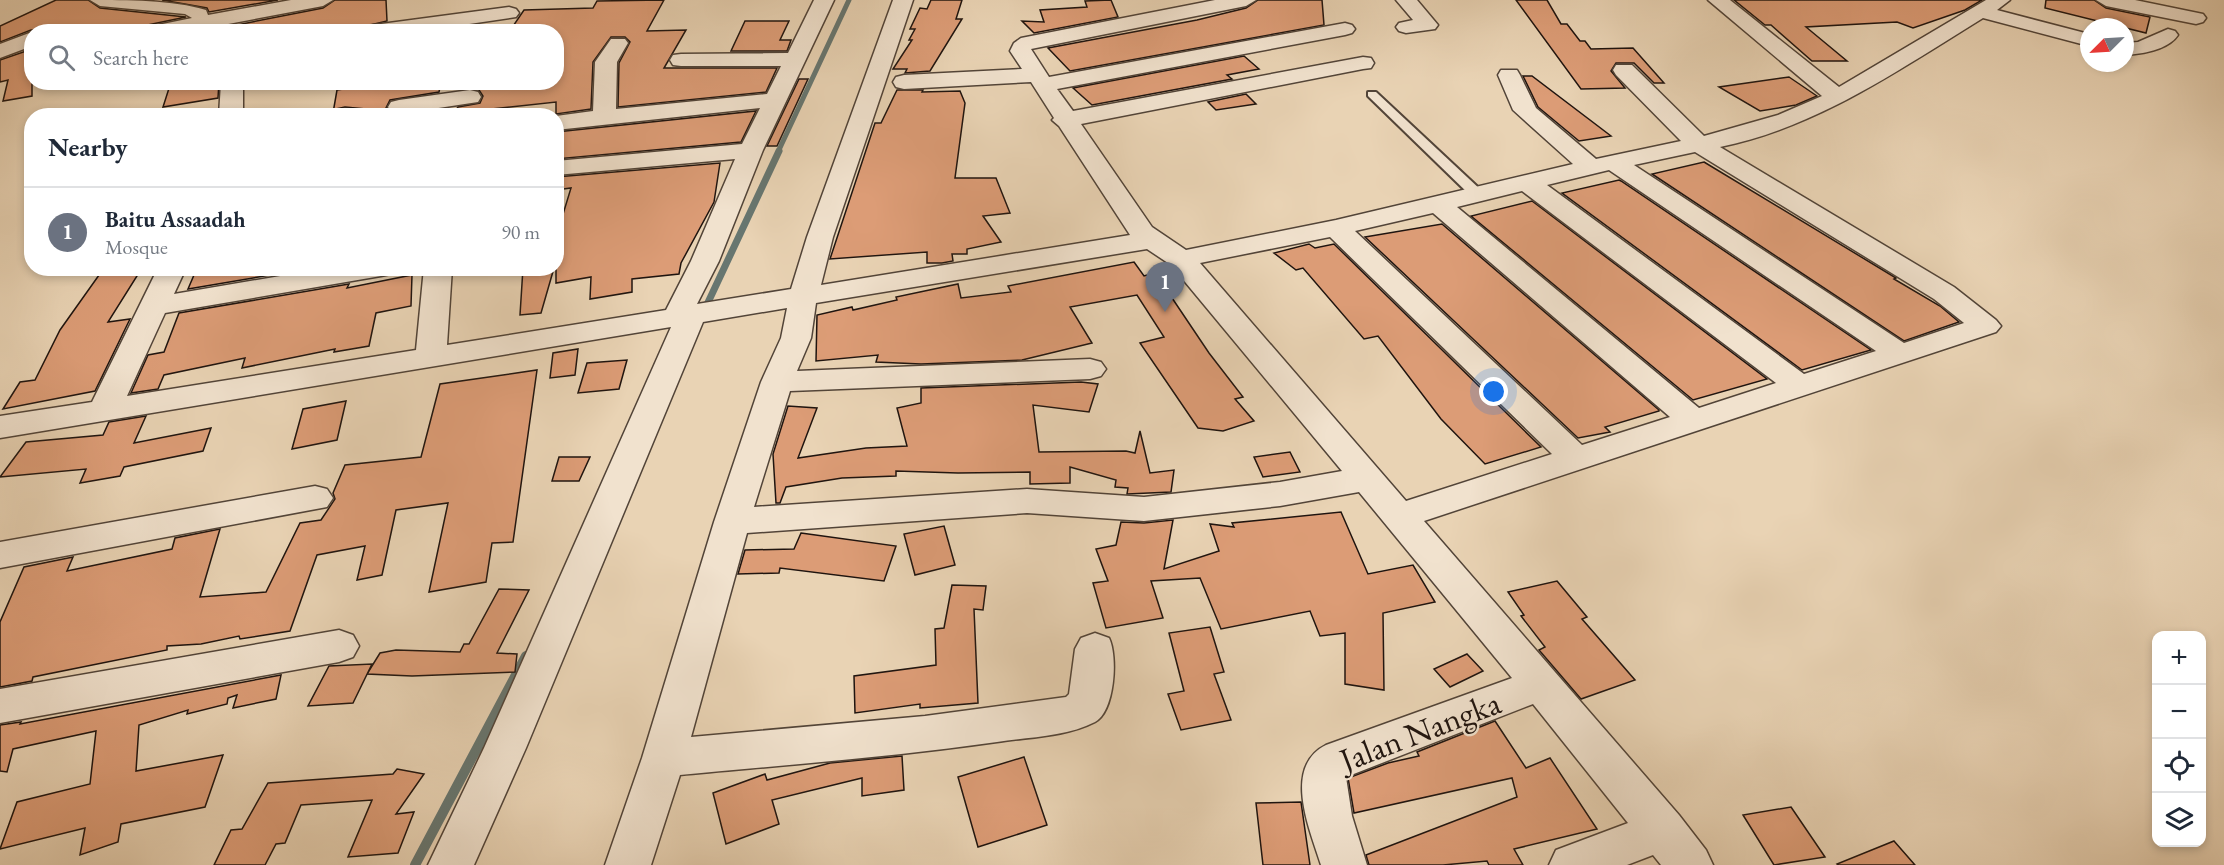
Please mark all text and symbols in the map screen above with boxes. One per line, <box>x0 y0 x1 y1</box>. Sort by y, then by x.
north arrow <box>2080 18 2134 72</box>
search box <box>24 24 564 90</box>
icon: search <box>45 41 78 74</box>
text: Search here <box>93 43 188 72</box>
text: Nearby <box>48 130 128 164</box>
text: Baitu Assaadah <box>105 205 246 234</box>
text: 1 <box>62 219 73 245</box>
text: 90 m <box>501 219 540 245</box>
text: Mosque <box>105 234 168 260</box>
pin: 1 <box>1146 262 1184 312</box>
your location <box>1479 377 1508 406</box>
map controls <box>2152 631 2206 847</box>
button: + <box>2152 631 2206 685</box>
street label: Jalan Nangka <box>1330 680 1507 782</box>
button: − <box>2152 685 2206 739</box>
button: locate <box>2152 739 2206 793</box>
button: layers <box>2152 793 2206 847</box>

